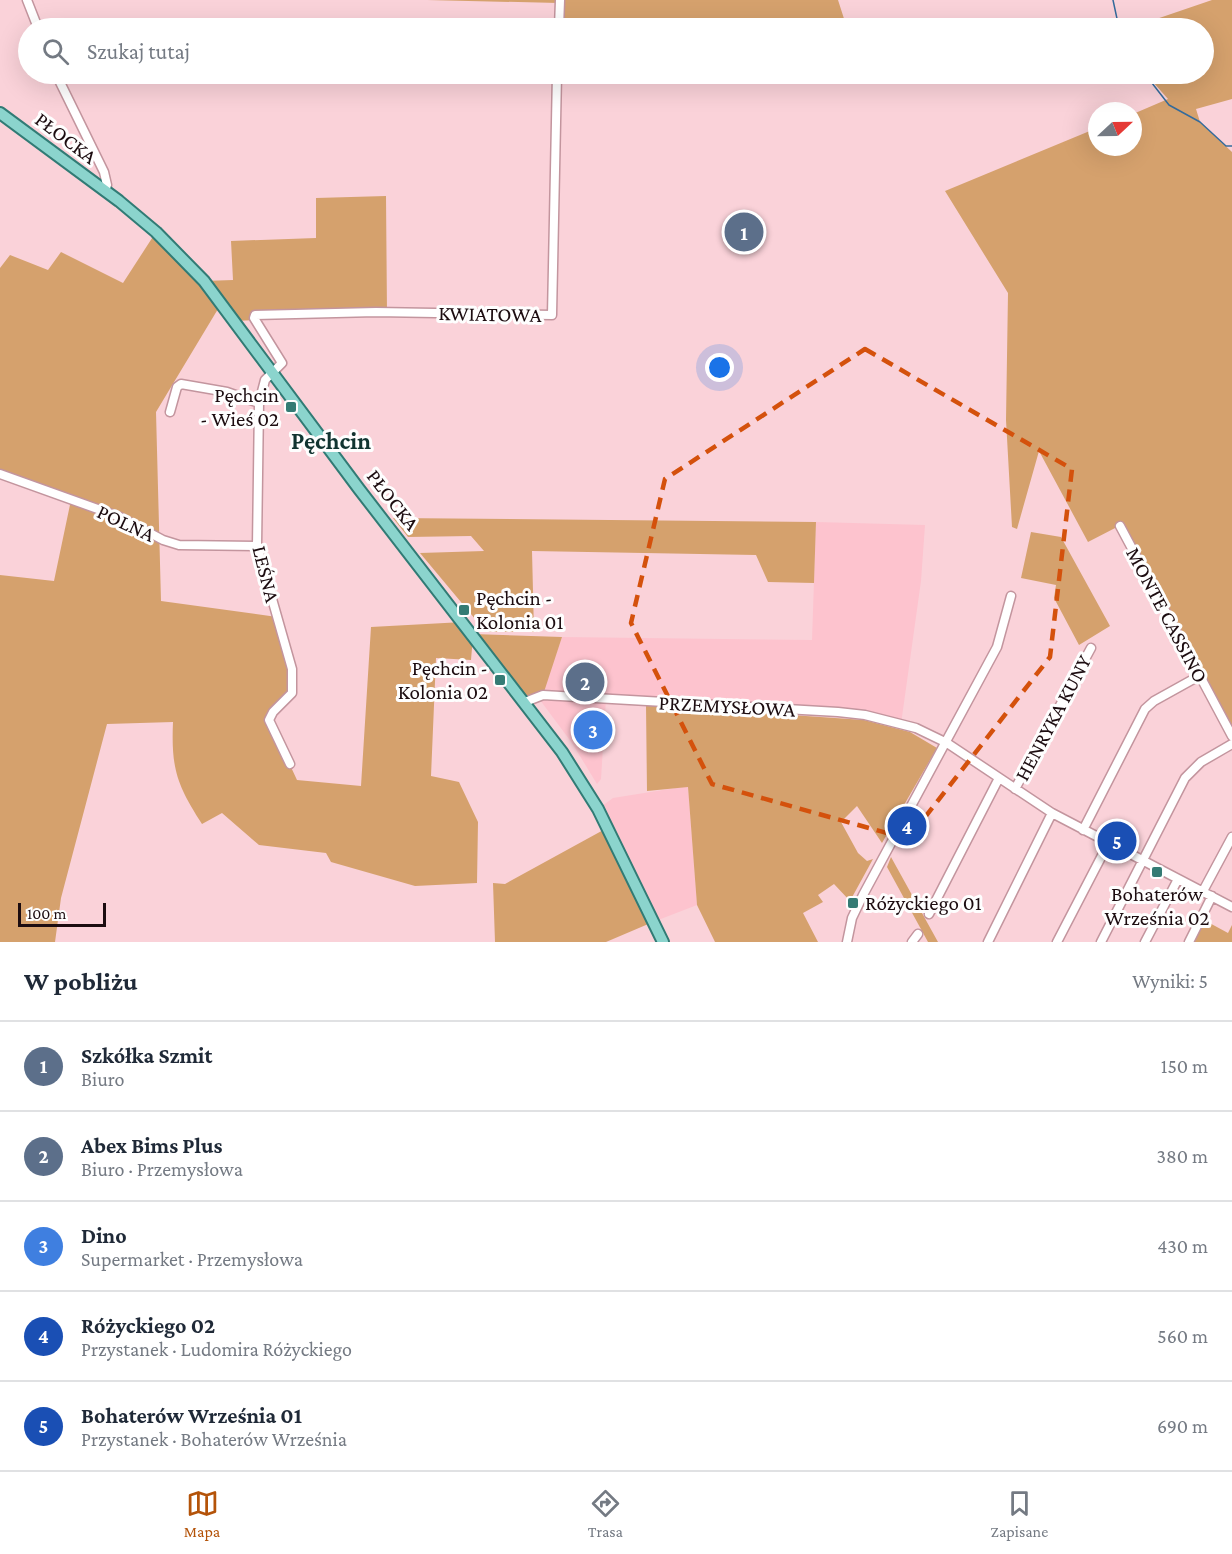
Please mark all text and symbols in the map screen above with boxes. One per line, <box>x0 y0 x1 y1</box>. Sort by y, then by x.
search box <box>18 18 1214 84</box>
icon: search <box>39 35 72 68</box>
text: Szukaj tutaj <box>87 39 190 64</box>
north arrow <box>1088 102 1142 156</box>
street label: PŁOCKA <box>30 107 102 169</box>
pin: 1 <box>724 210 764 254</box>
street label: KWIATOWA <box>438 301 542 327</box>
your location <box>705 353 734 382</box>
place label: Pęchcin - Wieś 02 <box>200 383 279 431</box>
marker: Pęchcin - Wieś 02 <box>284 400 298 414</box>
district label: Pęchcin <box>291 427 371 454</box>
street label: PŁOCKA <box>362 465 424 535</box>
street label: POLNA <box>93 499 159 547</box>
street label: LEŚNA <box>247 543 285 605</box>
street label: MONTE CASSINO <box>1121 543 1213 687</box>
place label: Pęchcin - Kolonia 01 <box>476 586 563 634</box>
marker: Pęchcin - Kolonia 01 <box>457 603 471 617</box>
street label: HENRYKA KUNY <box>1010 650 1097 785</box>
place label: Pęchcin - Kolonia 02 <box>398 656 488 704</box>
pin: 2 <box>566 660 604 704</box>
marker: Pęchcin - Kolonia 02 <box>493 673 507 687</box>
street label: PRZEMYSŁOWA <box>658 690 796 722</box>
pin: 3 <box>574 708 612 752</box>
pin: 4 <box>888 804 926 848</box>
pin: 5 <box>1098 818 1136 864</box>
marker: Bohaterów Września 02 <box>1150 865 1164 879</box>
place label: Bohaterów Września 02 <box>1105 882 1209 930</box>
place label: Różyckiego 01 <box>865 891 982 915</box>
marker: Różyckiego 01 <box>846 896 860 910</box>
scale bar <box>18 900 106 928</box>
text: 100 m <box>27 905 66 922</box>
text: W pobliżu <box>24 967 138 996</box>
text: Wyniki: 5 <box>1132 970 1208 992</box>
text: Szkółka Szmit <box>81 1043 212 1068</box>
text: 1 <box>40 1055 47 1077</box>
text: 150 m <box>1161 1055 1208 1077</box>
text: Biuro <box>81 1068 124 1090</box>
text: Abex Bims Plus <box>81 1133 222 1158</box>
text: 2 <box>38 1145 49 1167</box>
text: 380 m <box>1157 1145 1208 1167</box>
text: Biuro · Przemysłowa <box>81 1158 243 1180</box>
text: Dino <box>81 1223 127 1248</box>
text: 3 <box>39 1235 48 1257</box>
text: 430 m <box>1157 1235 1208 1257</box>
text: Supermarket · Przemysłowa <box>81 1248 303 1270</box>
text: Różyckiego 02 <box>81 1313 215 1338</box>
text: 4 <box>38 1325 49 1347</box>
text: 560 m <box>1157 1325 1208 1347</box>
text: Przystanek · Ludomira Różyckiego <box>81 1338 352 1360</box>
text: Bohaterów Września 01 <box>81 1403 302 1428</box>
text: 5 <box>39 1415 48 1437</box>
text: 690 m <box>1157 1415 1208 1437</box>
text: Przystanek · Bohaterów Września <box>81 1428 347 1450</box>
tab: Mapa <box>184 1487 220 1540</box>
tab: Trasa <box>588 1487 623 1540</box>
tab: Zapisane <box>991 1487 1048 1540</box>

